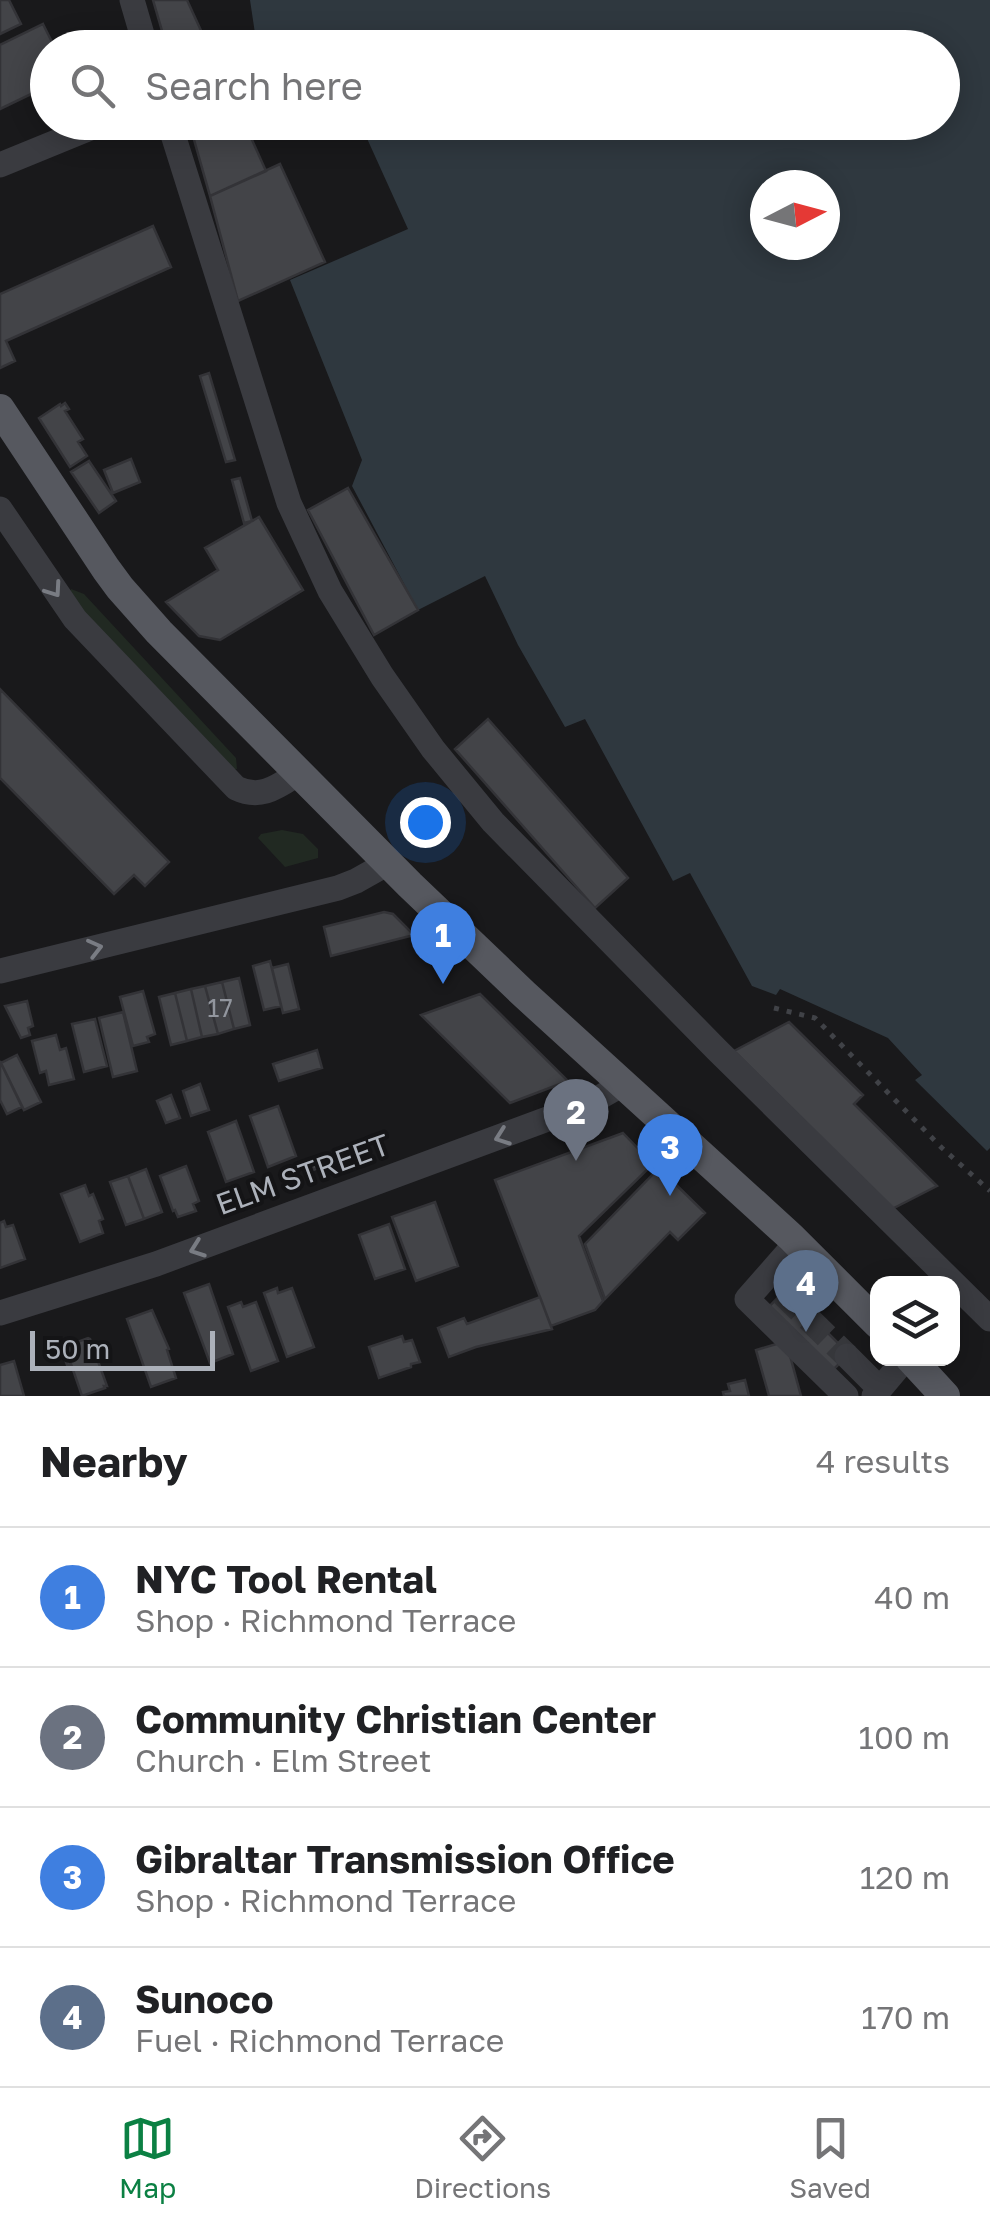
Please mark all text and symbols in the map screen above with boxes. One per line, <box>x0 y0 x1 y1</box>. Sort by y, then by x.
search box <box>30 30 960 140</box>
icon: search <box>65 58 120 113</box>
text: Search here <box>145 63 363 108</box>
north arrow <box>750 170 840 260</box>
one-way arrow <box>42 579 60 597</box>
your location <box>400 797 451 848</box>
pin: 1 <box>410 902 476 984</box>
one-way arrow <box>86 938 103 959</box>
house number: 17 <box>207 992 233 1023</box>
pin: 2 <box>544 1078 608 1161</box>
pin: 3 <box>638 1114 702 1196</box>
one-way arrow <box>494 1125 511 1146</box>
street label: ELM STREET <box>211 1126 394 1222</box>
one-way arrow <box>189 1237 206 1258</box>
pin: 4 <box>774 1250 838 1332</box>
map controls <box>870 1276 960 1366</box>
button: layers <box>870 1276 960 1366</box>
scale bar <box>30 1326 215 1370</box>
text: 50 m <box>45 1332 110 1365</box>
text: Nearby <box>40 1436 188 1486</box>
text: 4 results <box>816 1442 950 1480</box>
text: NYC Tool Rental <box>135 1556 437 1601</box>
text: 1 <box>64 1578 81 1616</box>
text: 40 m <box>874 1578 950 1616</box>
text: Shop · Richmond Terrace <box>135 1601 516 1639</box>
text: Community Christian Center <box>135 1696 656 1741</box>
text: 2 <box>63 1718 82 1756</box>
text: 100 m <box>858 1718 950 1756</box>
text: Church · Elm Street <box>135 1741 431 1779</box>
text: Gibraltar Transmission Office <box>135 1836 675 1881</box>
text: 3 <box>63 1858 82 1896</box>
text: 120 m <box>860 1858 950 1896</box>
text: Shop · Richmond Terrace <box>135 1881 516 1919</box>
text: Sunoco <box>135 1976 274 2021</box>
text: 4 <box>62 1998 83 2036</box>
text: 170 m <box>861 1998 950 2036</box>
text: Fuel · Richmond Terrace <box>135 2021 504 2059</box>
tab: Map <box>119 2111 176 2204</box>
tab: Directions <box>414 2111 551 2204</box>
tab: Saved <box>789 2111 871 2204</box>

